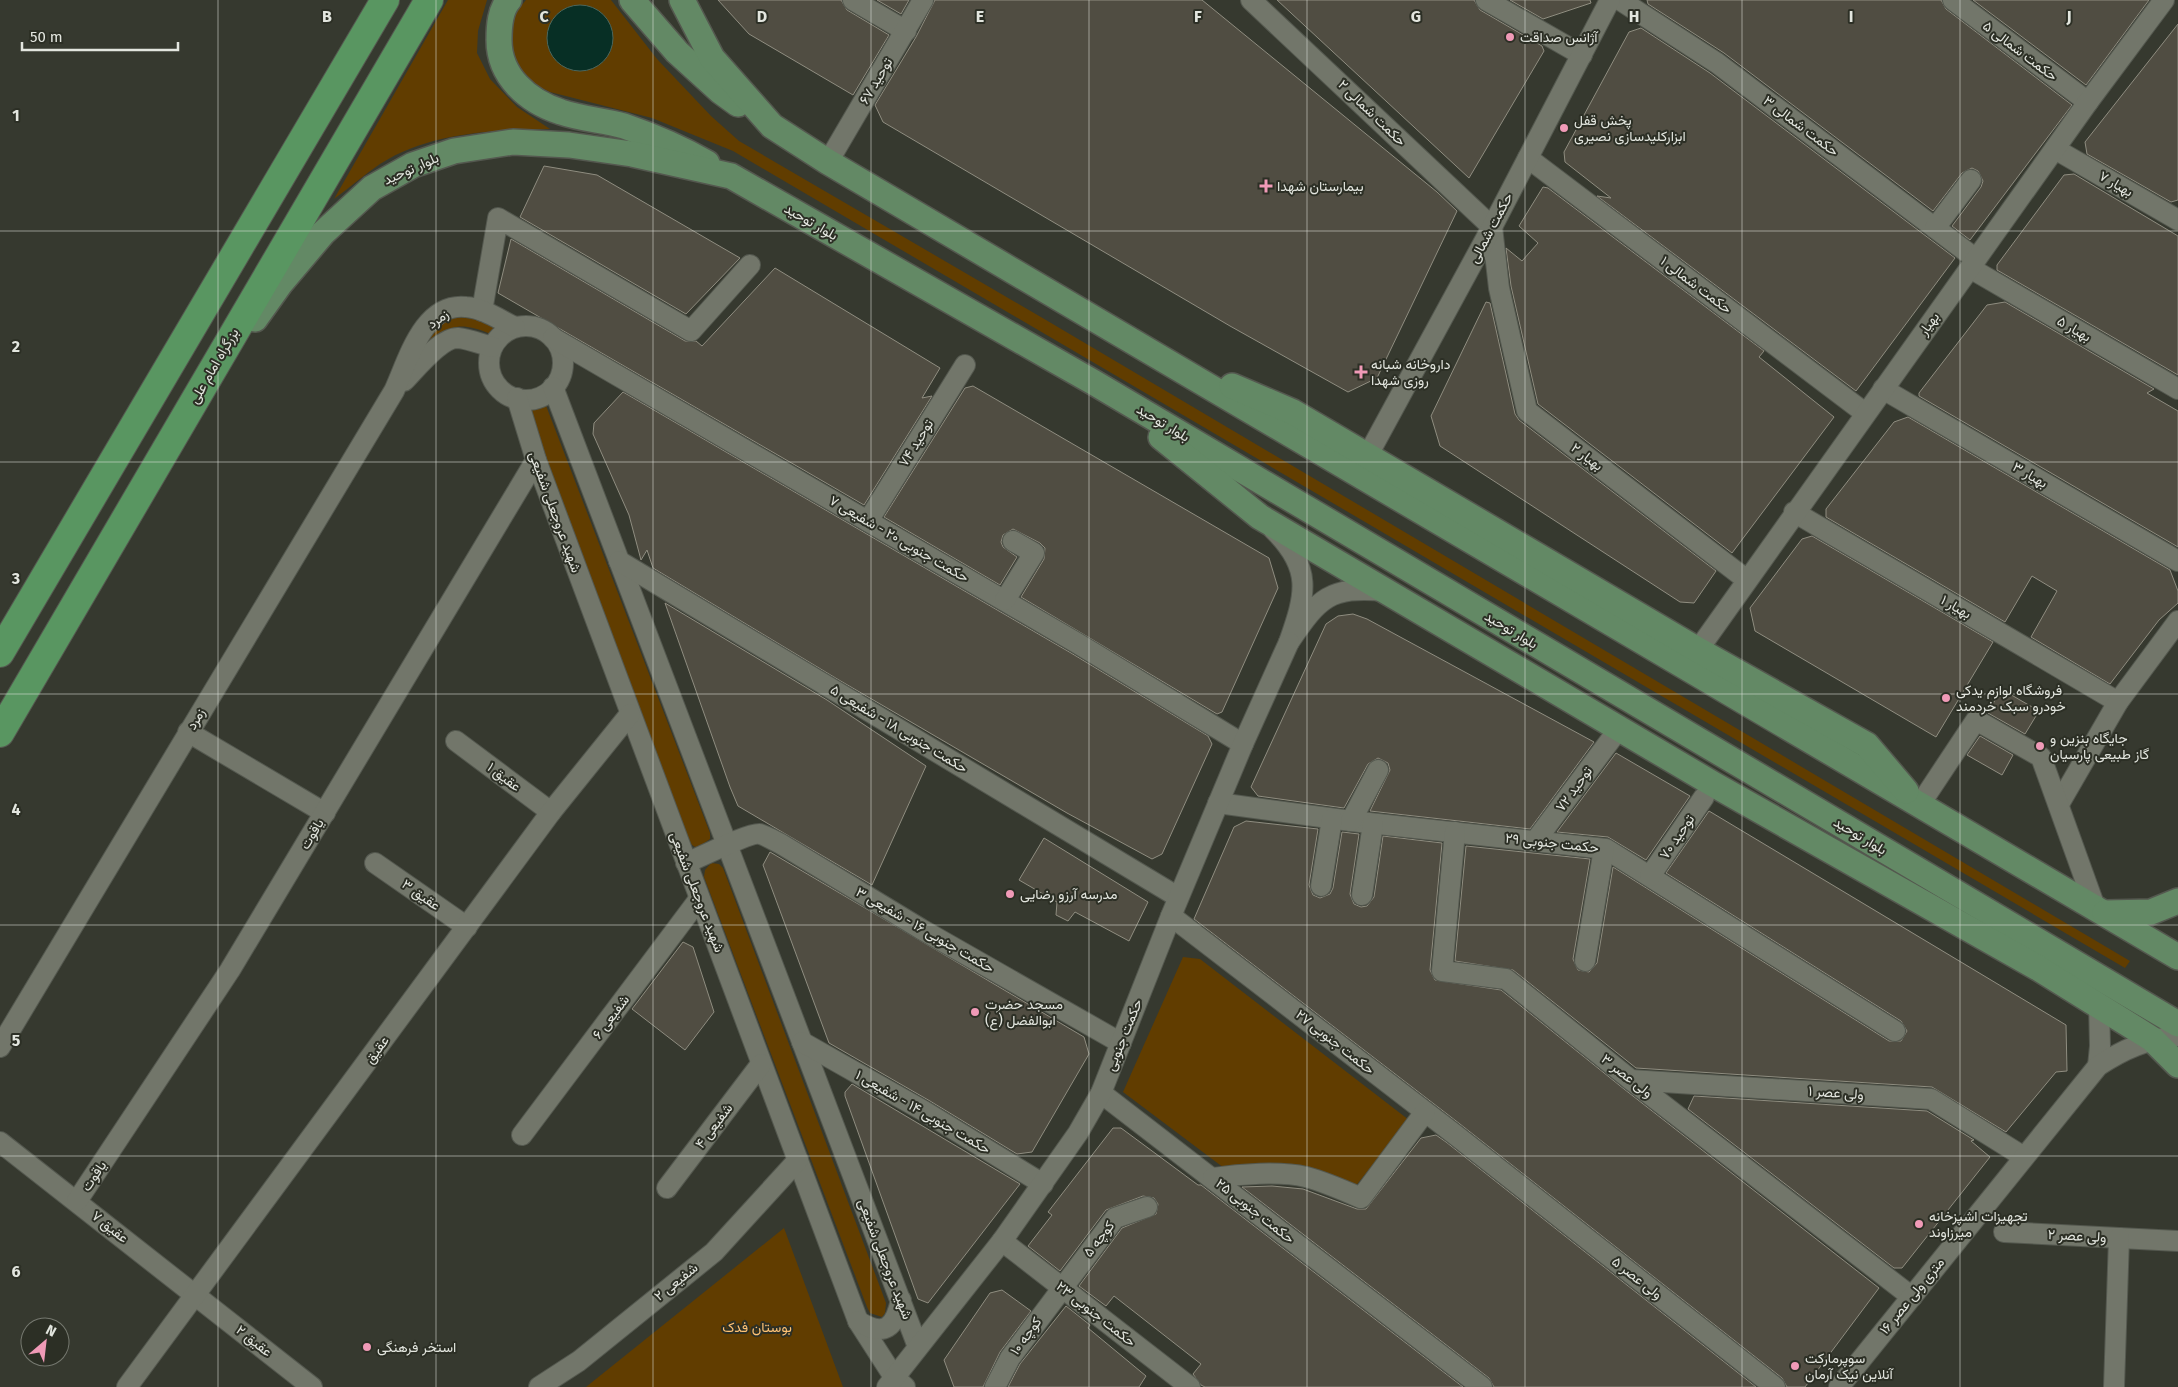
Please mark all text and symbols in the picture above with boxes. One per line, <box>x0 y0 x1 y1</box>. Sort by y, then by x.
text: B <box>322 7 332 26</box>
text: C <box>539 7 549 26</box>
text: D <box>757 7 767 26</box>
text: E <box>976 7 984 26</box>
text: F <box>1194 7 1202 26</box>
text: G <box>1411 7 1421 26</box>
text: H <box>1629 7 1639 26</box>
text: I <box>1849 7 1853 26</box>
text: J <box>2065 7 2072 26</box>
street label: حکمت شمالی ۵ <box>1979 17 2061 85</box>
scale bar <box>22 20 179 52</box>
text: 50 m <box>30 28 63 46</box>
place label: آژانس صداقت <box>1520 29 1599 46</box>
marker: آژانس صداقت <box>1504 31 1516 43</box>
street label: توحید ۶۷ <box>856 55 896 107</box>
street label: حکمت شمالی ۲ <box>1334 76 1410 150</box>
street label: حکمت شمالی ۳ <box>1760 92 1842 160</box>
text: 1 <box>12 106 20 125</box>
place label: پخش قفل ابزارکلیدسازی نصیری <box>1574 112 1686 145</box>
marker: پخش قفل ابزارکلیدسازی نصیری <box>1558 122 1570 134</box>
street label: بلوار توحید <box>381 149 441 189</box>
street label: بهیار ۷ <box>2096 167 2136 201</box>
place label: بیمارستان شهدا <box>1277 178 1364 195</box>
marker: بیمارستان شهدا <box>1259 179 1273 193</box>
street label: حکمت شمالی <box>1465 190 1517 266</box>
street label: بلوار توحید <box>781 200 841 244</box>
street label: حکمت شمالی ۱ <box>1657 253 1735 317</box>
street label: زمرد <box>424 305 452 332</box>
street label: بهیار <box>1914 309 1943 340</box>
street label: بهیار ۵ <box>2054 312 2094 346</box>
street label: بزرگراه امام علی <box>186 325 242 407</box>
text: 2 <box>12 337 20 356</box>
place label: داروخانه شبانه روزی شهدا <box>1371 356 1451 389</box>
marker: داروخانه شبانه روزی شهدا <box>1355 366 1367 378</box>
street label: بلوار توحید <box>1133 401 1193 445</box>
street label: توحید ۷۴ <box>895 416 937 470</box>
street label: بهیار ۲ <box>1568 439 1606 475</box>
street label: شهید عروجعلی شفیعی <box>525 449 585 575</box>
street label: بهیار ۳ <box>2009 458 2051 492</box>
street label: حکمت جنوبی ۲۰ - شفیعی ۷ <box>826 492 972 586</box>
text: 3 <box>11 569 20 588</box>
street label: بهیار ۱ <box>1938 592 1974 622</box>
street label: بلوار توحید <box>1481 608 1541 652</box>
street label: حکمت جنوبی ۱۸ - شفیعی ۵ <box>827 681 971 777</box>
place label: فروشگاه لوازم یدکی خودرو سبک خردمند <box>1956 682 2066 715</box>
marker: فروشگاه لوازم یدکی خودرو سبک خردمند <box>1940 692 1952 704</box>
street label: زمرد <box>183 705 209 733</box>
place label: جایگاه بنزین و گاز طبیعی پارسیان <box>2050 730 2149 764</box>
marker: جایگاه بنزین و گاز طبیعی پارسیان <box>2034 740 2046 752</box>
street label: عقیق ۱ <box>484 759 524 795</box>
street label: توحید ۷۲ <box>1552 763 1596 815</box>
text: 4 <box>11 800 21 819</box>
street label: توحید ۷۰ <box>1656 811 1698 863</box>
street label: بلوار توحید <box>1830 814 1890 858</box>
street label: یاقوت <box>296 816 328 852</box>
street label: شهید عروجعلی شفیعی <box>666 829 728 955</box>
street label: حکمت جنوبی ۲۹ <box>1504 830 1600 856</box>
street label: عقیق ۳ <box>398 876 444 914</box>
street label: حکمت جنوبی ۱۶ - شفیعی ۳ <box>853 883 997 977</box>
place label: مدرسه آرزو رضایی <box>1020 886 1117 903</box>
marker: مدرسه آرزو رضایی <box>1004 888 1016 900</box>
street label: شفیعی ۶ <box>589 992 633 1042</box>
place label: مسجد حضرت ابوالفضل (ع) <box>985 996 1063 1031</box>
street label: حکمت جنوبی <box>1102 997 1146 1073</box>
marker: مسجد حضرت ابوالفضل (ع) <box>969 1006 981 1018</box>
street label: حکمت جنوبی ۲۷ <box>1292 1006 1378 1078</box>
text: 5 <box>12 1031 21 1050</box>
street label: عقیق <box>361 1033 393 1067</box>
street label: ولی عصر ۳ <box>1598 1051 1656 1101</box>
street label: حکمت جنوبی ۱۴ - شفیعی ۱ <box>853 1066 993 1158</box>
street label: ولی عصر ۱ <box>1808 1083 1864 1103</box>
street label: شفیعی ۴ <box>692 1100 736 1152</box>
street label: یاقوت <box>78 1158 110 1194</box>
street label: حکمت جنوبی ۲۵ <box>1212 1175 1298 1247</box>
street label: شهید عروجعلی شفیعی <box>854 1196 916 1322</box>
street label: عقیق ۷ <box>88 1207 132 1247</box>
place label: تجهیزات اشپزخانه میرزاوند <box>1929 1208 2027 1241</box>
street label: کوچه ۵ <box>1080 1218 1119 1261</box>
marker: تجهیزات اشپزخانه میرزاوند <box>1913 1218 1925 1230</box>
street label: ولی عصر ۲ <box>2047 1226 2107 1246</box>
street label: ولی عصر ۵ <box>1608 1253 1666 1303</box>
street label: ۱۶ متری ولی عصر <box>1876 1254 1948 1338</box>
street label: شفیعی ۲ <box>651 1259 701 1305</box>
text: 6 <box>11 1262 21 1281</box>
street label: حکمت جنوبی ۲۳ <box>1053 1278 1139 1350</box>
street label: کوچه ۱۰ <box>1007 1314 1046 1359</box>
north arrow <box>20 1317 70 1367</box>
park label: بوستان فدک <box>722 1319 792 1336</box>
text: N <box>43 1321 59 1341</box>
street label: عقیق ۲ <box>233 1322 275 1360</box>
place label: استخر فرهنگی <box>377 1339 456 1356</box>
marker: استخر فرهنگی <box>361 1341 373 1353</box>
place label: سوپرمارکت آنلاین نیک آرمان <box>1805 1350 1895 1383</box>
marker: سوپرمارکت آنلاین نیک آرمان <box>1789 1360 1801 1372</box>

